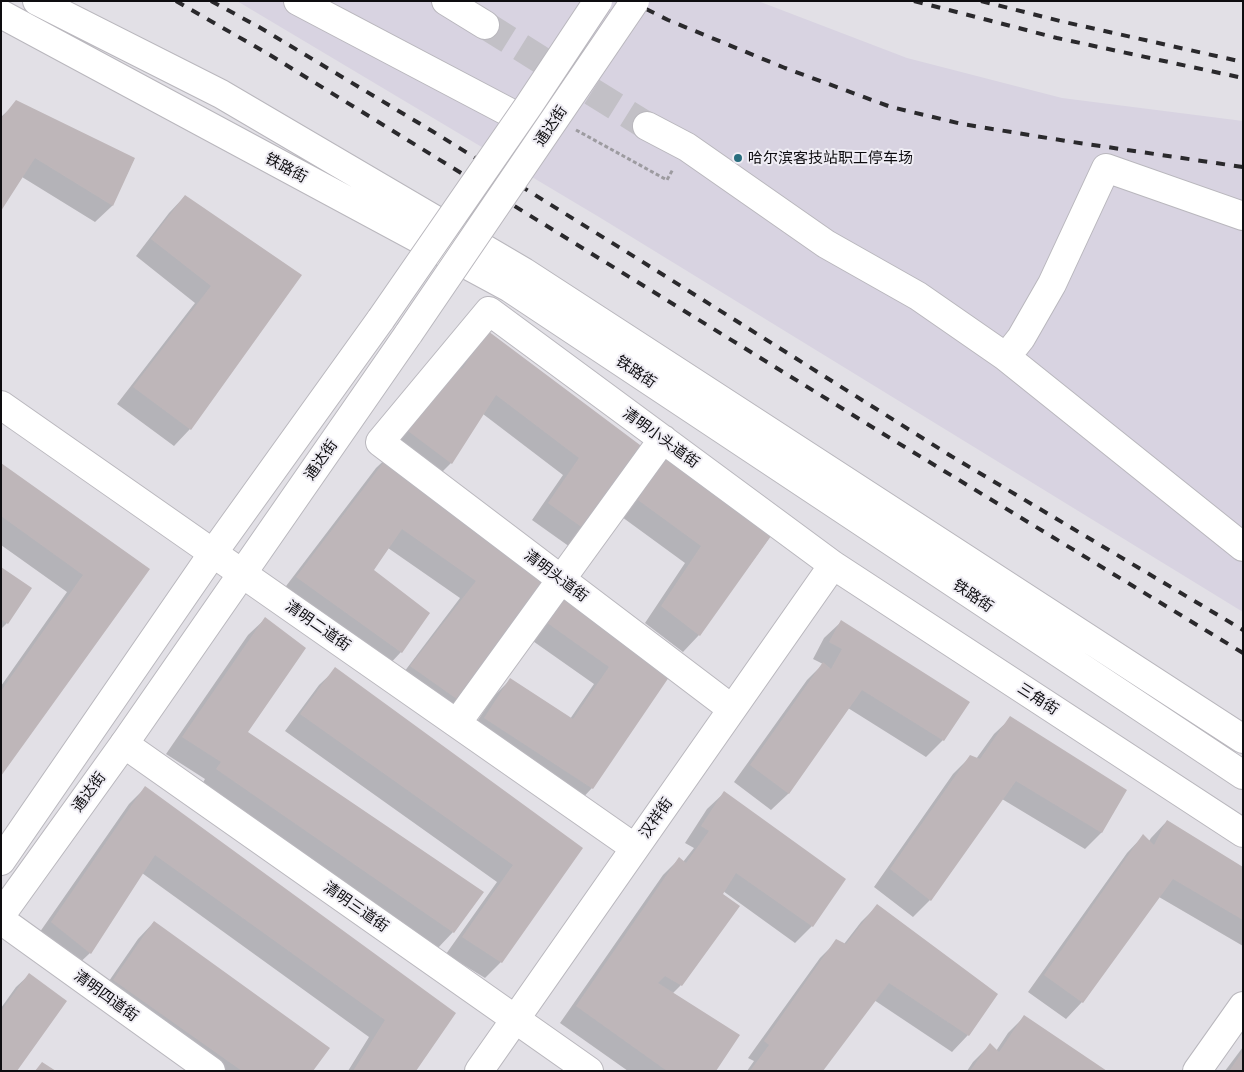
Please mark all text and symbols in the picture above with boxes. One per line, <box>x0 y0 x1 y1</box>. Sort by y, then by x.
street label: 通达街 <box>531 102 571 150</box>
street label: 铁路街 <box>262 149 310 187</box>
place label: 哈尔滨客技站职工停车场 <box>748 149 913 167</box>
marker: 哈尔滨客技站职工停车场 <box>732 152 744 164</box>
street label: 铁路街 <box>612 352 660 392</box>
street label: 清明小头道街 <box>619 404 703 472</box>
street label: 通达街 <box>301 436 341 484</box>
street label: 清明头道街 <box>521 546 591 606</box>
street label: 铁路街 <box>949 576 997 616</box>
street label: 清明二道街 <box>282 597 354 655</box>
street label: 三角街 <box>1014 679 1062 719</box>
street label: 通达街 <box>68 769 110 815</box>
street label: 汉祥街 <box>636 794 676 842</box>
street label: 清明三道街 <box>320 878 392 936</box>
street label: 清明四道街 <box>70 967 142 1025</box>

